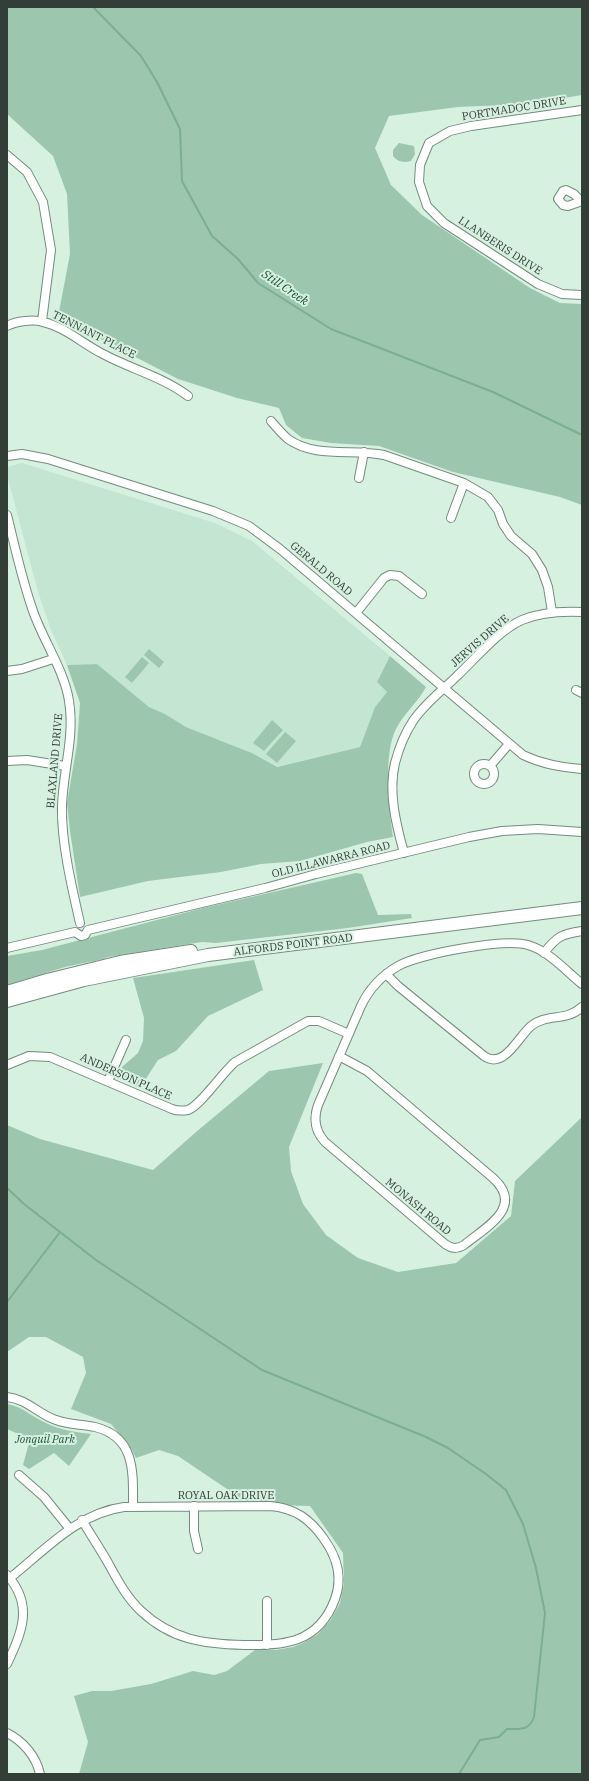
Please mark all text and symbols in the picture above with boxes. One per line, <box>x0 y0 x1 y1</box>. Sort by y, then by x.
street label: PORTMADOC DRIVE <box>461 94 567 124</box>
street label: LLANBERIS DRIVE <box>456 214 544 278</box>
water label: Still Creek <box>259 267 311 309</box>
street label: TENNANT PLACE <box>50 308 138 362</box>
street label: GERALD ROAD <box>287 539 355 599</box>
street label: JERVIS DRIVE <box>448 612 512 670</box>
street label: BLAXLAND DRIVE <box>44 713 66 809</box>
street label: OLD ILLAWARRA ROAD <box>270 839 392 881</box>
street label: ALFORDS POINT ROAD <box>233 931 353 959</box>
street label: ANDERSON PLACE <box>78 1051 174 1103</box>
street label: MONASH ROAD <box>383 1176 453 1238</box>
park label: Jonquil Park <box>15 1433 75 1447</box>
street label: ROYAL OAK DRIVE <box>178 1489 274 1503</box>

